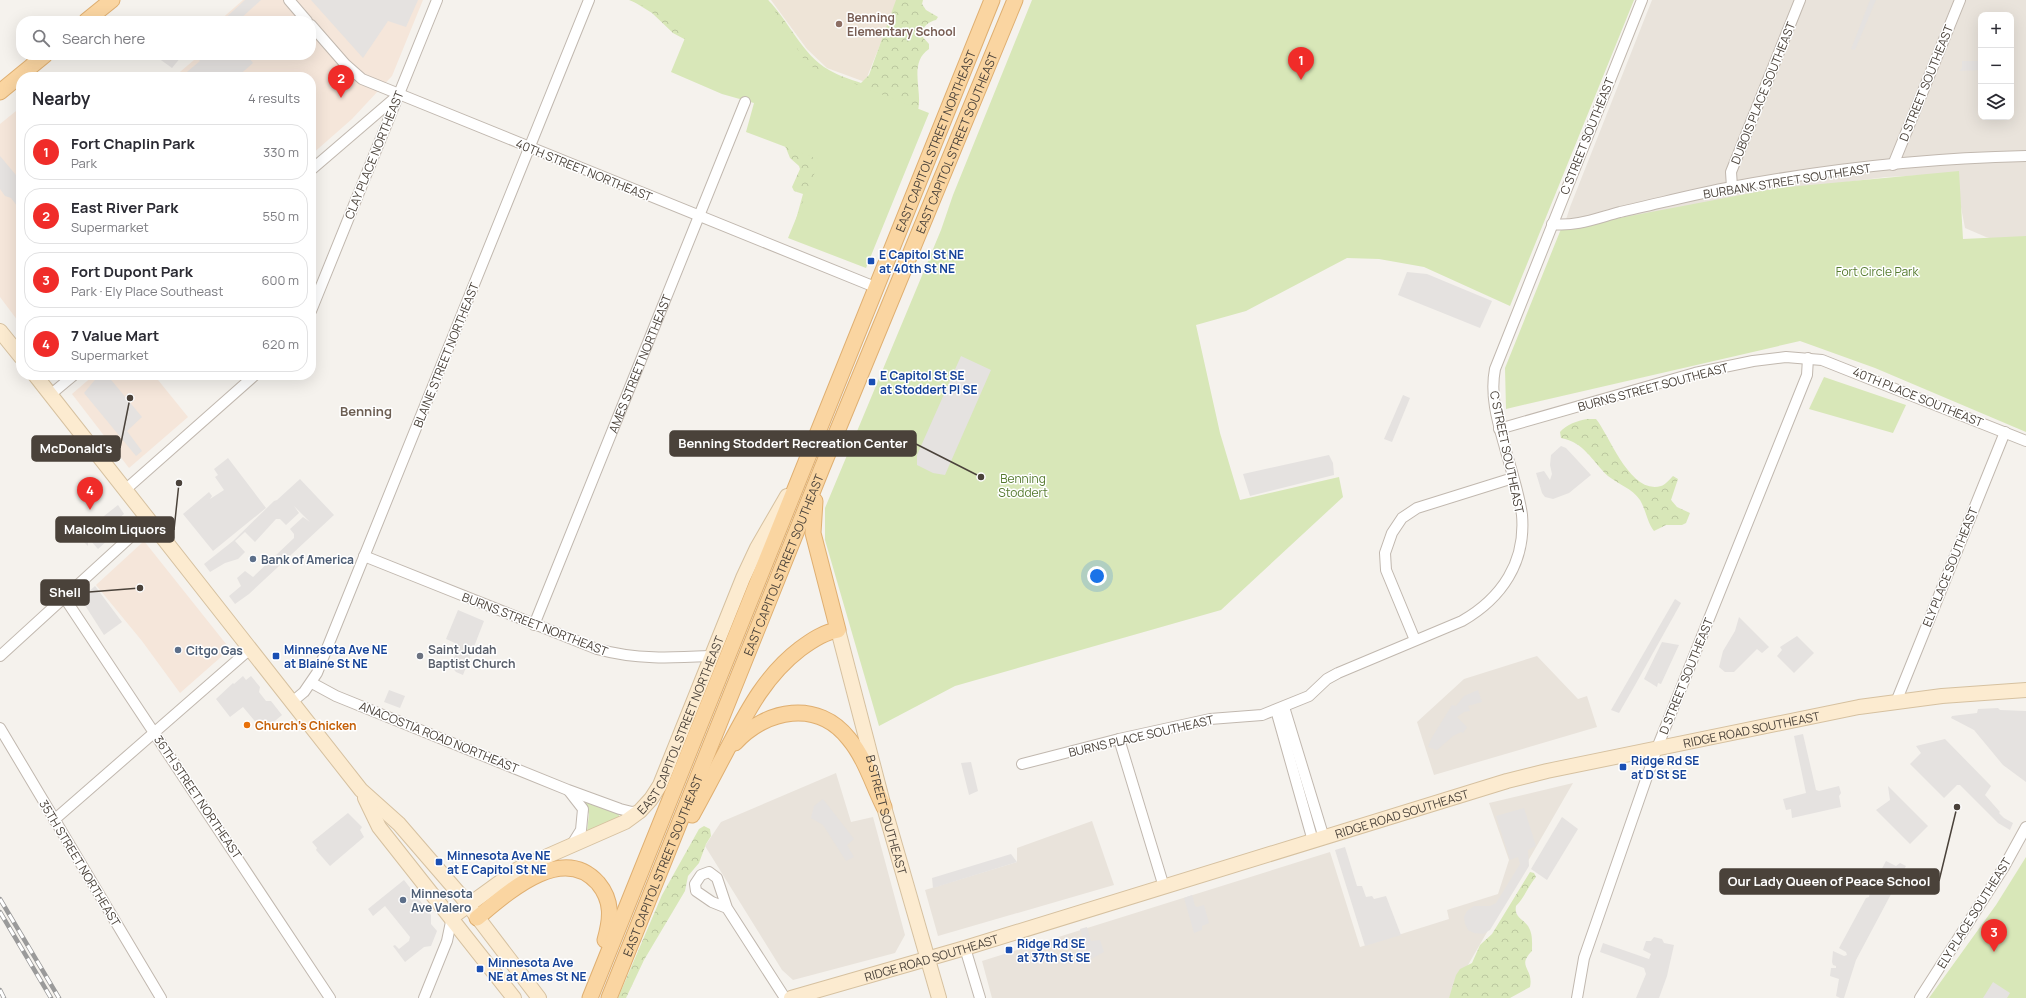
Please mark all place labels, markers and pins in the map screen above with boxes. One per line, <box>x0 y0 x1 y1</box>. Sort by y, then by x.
place label: Benning Elementary School <box>847 9 956 40</box>
marker: Benning Elementary School <box>834 19 844 29</box>
pin: 1 <box>1288 47 1314 80</box>
pin: 2 <box>328 65 354 98</box>
place label: E Capitol St NE at 40th St NE <box>879 246 964 277</box>
marker: E Capitol St NE at 40th St NE <box>866 256 876 266</box>
place label: E Capitol St SE at Stoddert Pl SE <box>880 367 977 398</box>
marker: E Capitol St SE at Stoddert Pl SE <box>867 377 877 387</box>
callout: Benning Stoddert Recreation Center <box>670 431 916 456</box>
callout: McDonald's <box>32 436 120 461</box>
pin: 4 <box>77 477 103 510</box>
callout: Malcolm Liquors <box>56 517 174 542</box>
place label: Bank of America <box>261 551 354 568</box>
marker: Bank of America <box>248 554 258 564</box>
callout: Shell <box>41 580 89 605</box>
place label: Minnesota Ave NE at Blaine St NE <box>284 641 387 672</box>
place label: Saint Judah Baptist Church <box>428 641 516 672</box>
place label: Citgo Gas <box>186 642 243 659</box>
marker: Citgo Gas <box>173 645 183 655</box>
marker: Minnesota Ave NE at Blaine St NE <box>271 651 281 661</box>
marker: Saint Judah Baptist Church <box>415 651 425 661</box>
place label: Church's Chicken <box>255 717 357 734</box>
marker: Church's Chicken <box>242 720 252 730</box>
place label: Ridge Rd SE at D St SE <box>1631 752 1699 783</box>
marker: Ridge Rd SE at D St SE <box>1618 762 1628 772</box>
place label: Minnesota Ave NE at E Capitol St NE <box>447 847 550 878</box>
marker: Minnesota Ave NE at E Capitol St NE <box>434 857 444 867</box>
callout: Our Lady Queen of Peace School <box>1720 869 1939 894</box>
place label: Minnesota Ave Valero <box>411 885 473 916</box>
marker: Minnesota Ave Valero <box>398 895 408 905</box>
pin: 3 <box>1981 919 2007 952</box>
place label: Ridge Rd SE at 37th St SE <box>1017 935 1090 966</box>
marker: Ridge Rd SE at 37th St SE <box>1004 945 1014 955</box>
place label: Minnesota Ave NE at Ames St NE <box>488 954 587 985</box>
marker: Minnesota Ave NE at Ames St NE <box>475 964 485 974</box>

